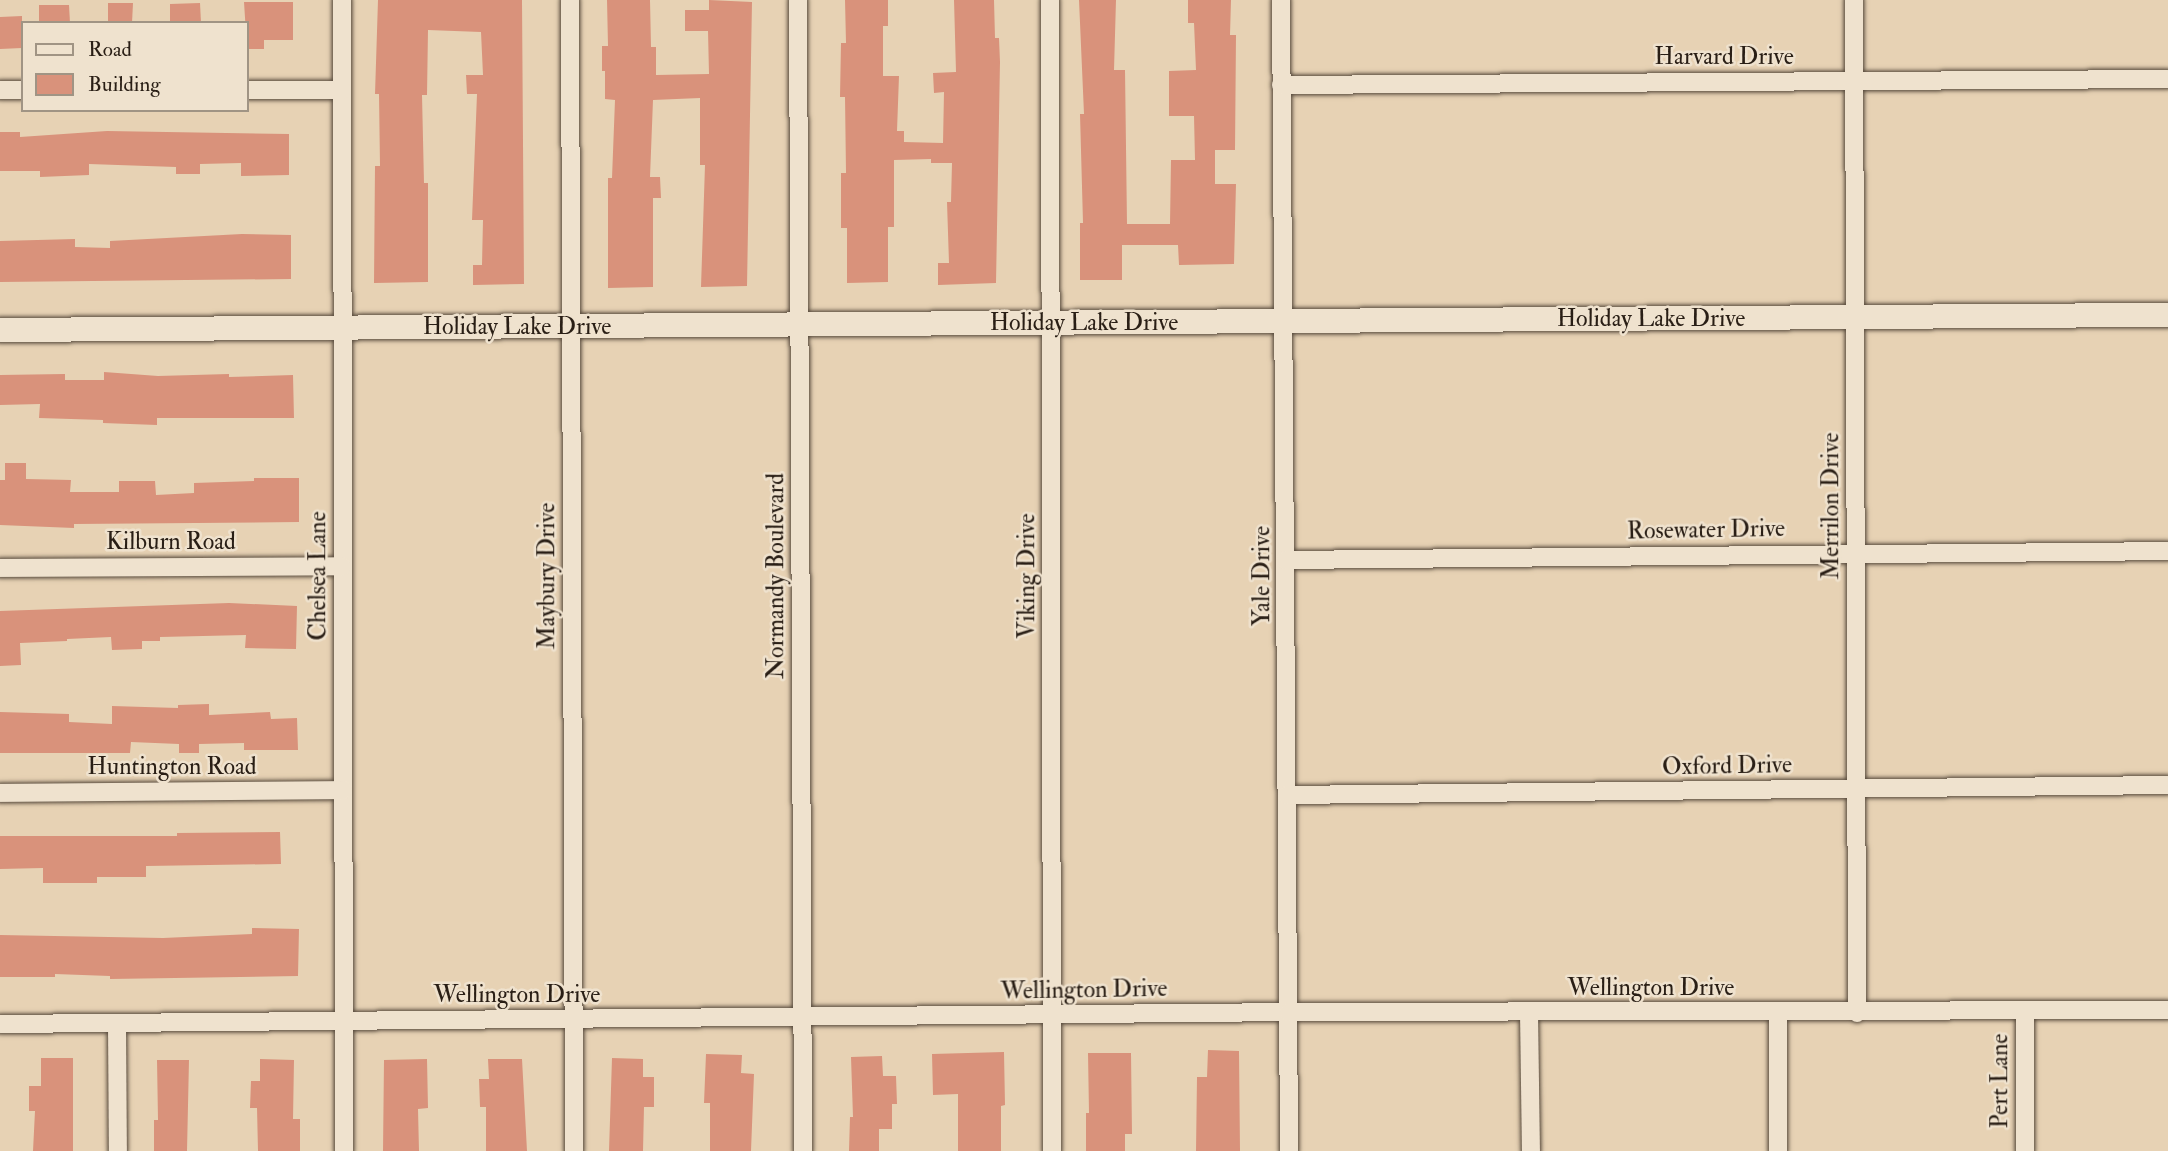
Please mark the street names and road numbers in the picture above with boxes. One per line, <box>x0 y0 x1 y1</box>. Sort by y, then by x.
street label: Harvard Drive <box>1654 43 1794 71</box>
street label: Holiday Lake Drive <box>1557 305 1745 333</box>
street label: Holiday Lake Drive <box>990 309 1178 337</box>
street label: Holiday Lake Drive <box>423 313 611 341</box>
street label: Merrilon Drive <box>1817 432 1845 580</box>
street label: Normandy Boulevard <box>762 473 790 679</box>
street label: Maybury Drive <box>533 503 561 649</box>
street label: Chelsea Lane <box>304 511 332 641</box>
street label: Viking Drive <box>1013 513 1041 639</box>
street label: Rosewater Drive <box>1627 514 1785 546</box>
street label: Yale Drive <box>1248 526 1276 626</box>
street label: Kilburn Road <box>106 528 236 556</box>
street label: Oxford Drive <box>1662 750 1792 782</box>
street label: Huntington Road <box>87 753 257 781</box>
street label: Wellington Drive <box>1000 974 1168 1006</box>
street label: Wellington Drive <box>1568 974 1734 1002</box>
street label: Wellington Drive <box>434 981 600 1009</box>
street label: Pert Lane <box>1986 1034 2014 1128</box>

